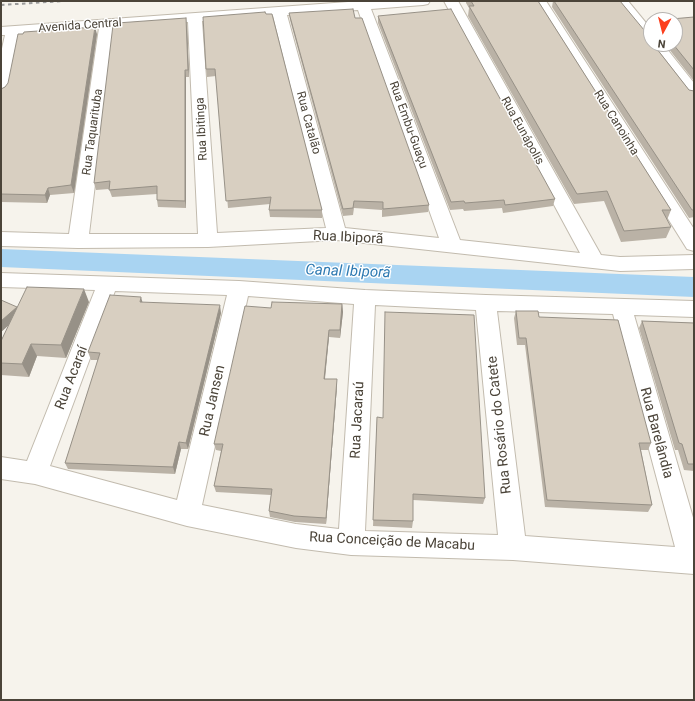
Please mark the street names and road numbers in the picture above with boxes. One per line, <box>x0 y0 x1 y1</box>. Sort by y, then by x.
street label: Avenida Central <box>38 16 122 36</box>
street label: Rua Embu-Guaçu <box>386 79 430 171</box>
street label: Rua Taquarituba <box>80 88 106 176</box>
street label: Rua Canoinha <box>590 88 642 158</box>
street label: Rua Catalão <box>293 90 323 156</box>
street label: Rua Eunápolis <box>497 94 547 168</box>
street label: Rua Ibitinga <box>193 97 211 161</box>
street label: Rua Ibiporã <box>312 228 384 248</box>
street label: Rua Acaraí <box>52 344 92 412</box>
street label: Rua Rosário do Catete <box>484 355 516 495</box>
street label: Rua Jansen <box>197 364 229 438</box>
street label: Rua Jacaraú <box>348 381 368 459</box>
street label: Rua Barelândia <box>636 386 676 480</box>
street label: Rua Conceição de Macabu <box>309 529 475 555</box>

